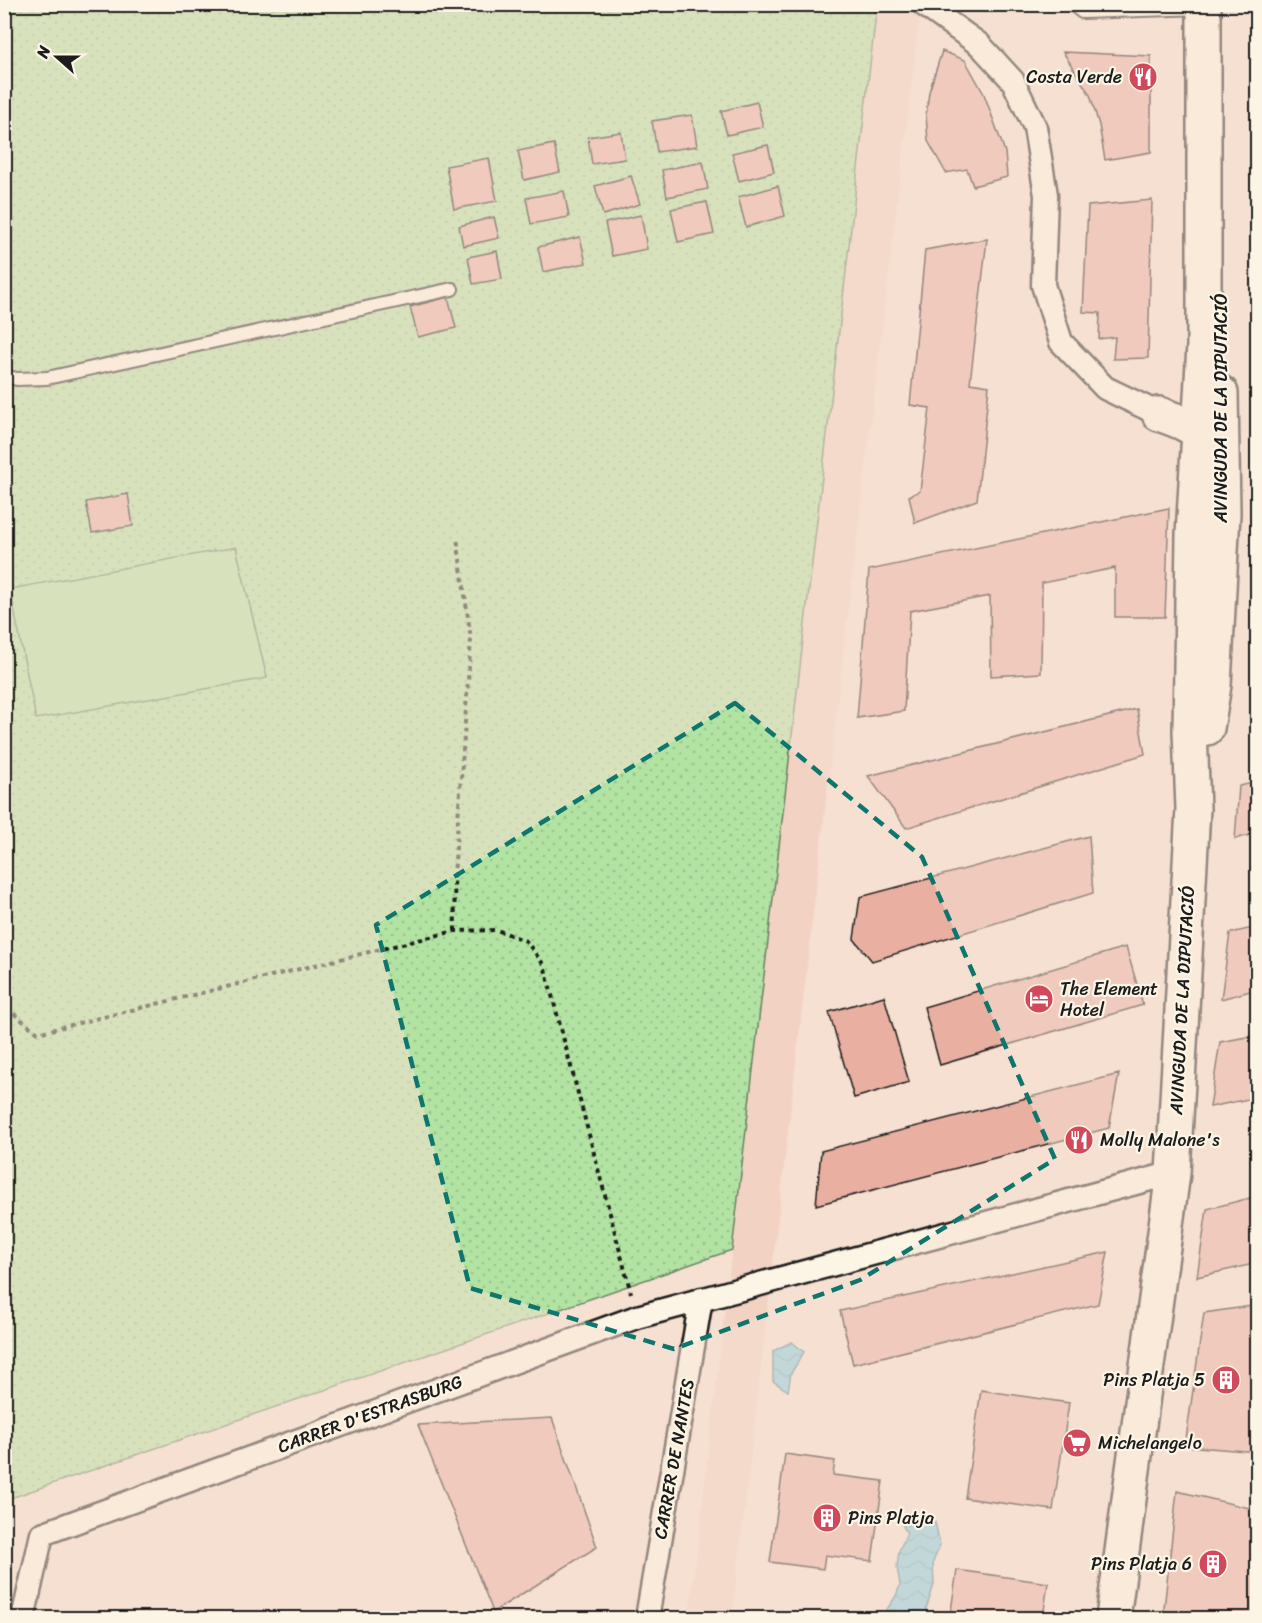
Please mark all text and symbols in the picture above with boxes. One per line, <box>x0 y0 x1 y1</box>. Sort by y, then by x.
north arrow <box>27 27 87 87</box>
text: N <box>28 41 59 63</box>
place label: Costa Verde <box>1026 61 1122 93</box>
restaurant icon: Costa Verde <box>1127 61 1159 93</box>
street label: AVINGUDA DE LA DIPUTACIÓ <box>1205 293 1237 524</box>
street label: AVINGUDA DE LA DIPUTACIÓ <box>1160 885 1204 1116</box>
place label: The Element Hotel <box>1060 973 1158 1026</box>
hotel icon: The Element Hotel <box>1023 983 1055 1015</box>
restaurant icon: Molly Malone's <box>1063 1124 1095 1156</box>
place label: Molly Malone's <box>1100 1124 1220 1156</box>
place label: Pins Platja 5 <box>1103 1364 1205 1396</box>
building icon: Pins Platja 5 <box>1210 1364 1242 1396</box>
street label: CARRER D'ESTRASBURG <box>273 1366 467 1462</box>
street label: CARRER DE NANTES <box>644 1376 704 1541</box>
supermarket icon: Michelangelo <box>1061 1427 1093 1459</box>
place label: Michelangelo <box>1098 1427 1202 1459</box>
building icon: Pins Platja <box>811 1502 843 1534</box>
place label: Pins Platja <box>848 1502 934 1534</box>
place label: Pins Platja 6 <box>1091 1548 1192 1580</box>
building icon: Pins Platja 6 <box>1197 1548 1229 1580</box>

